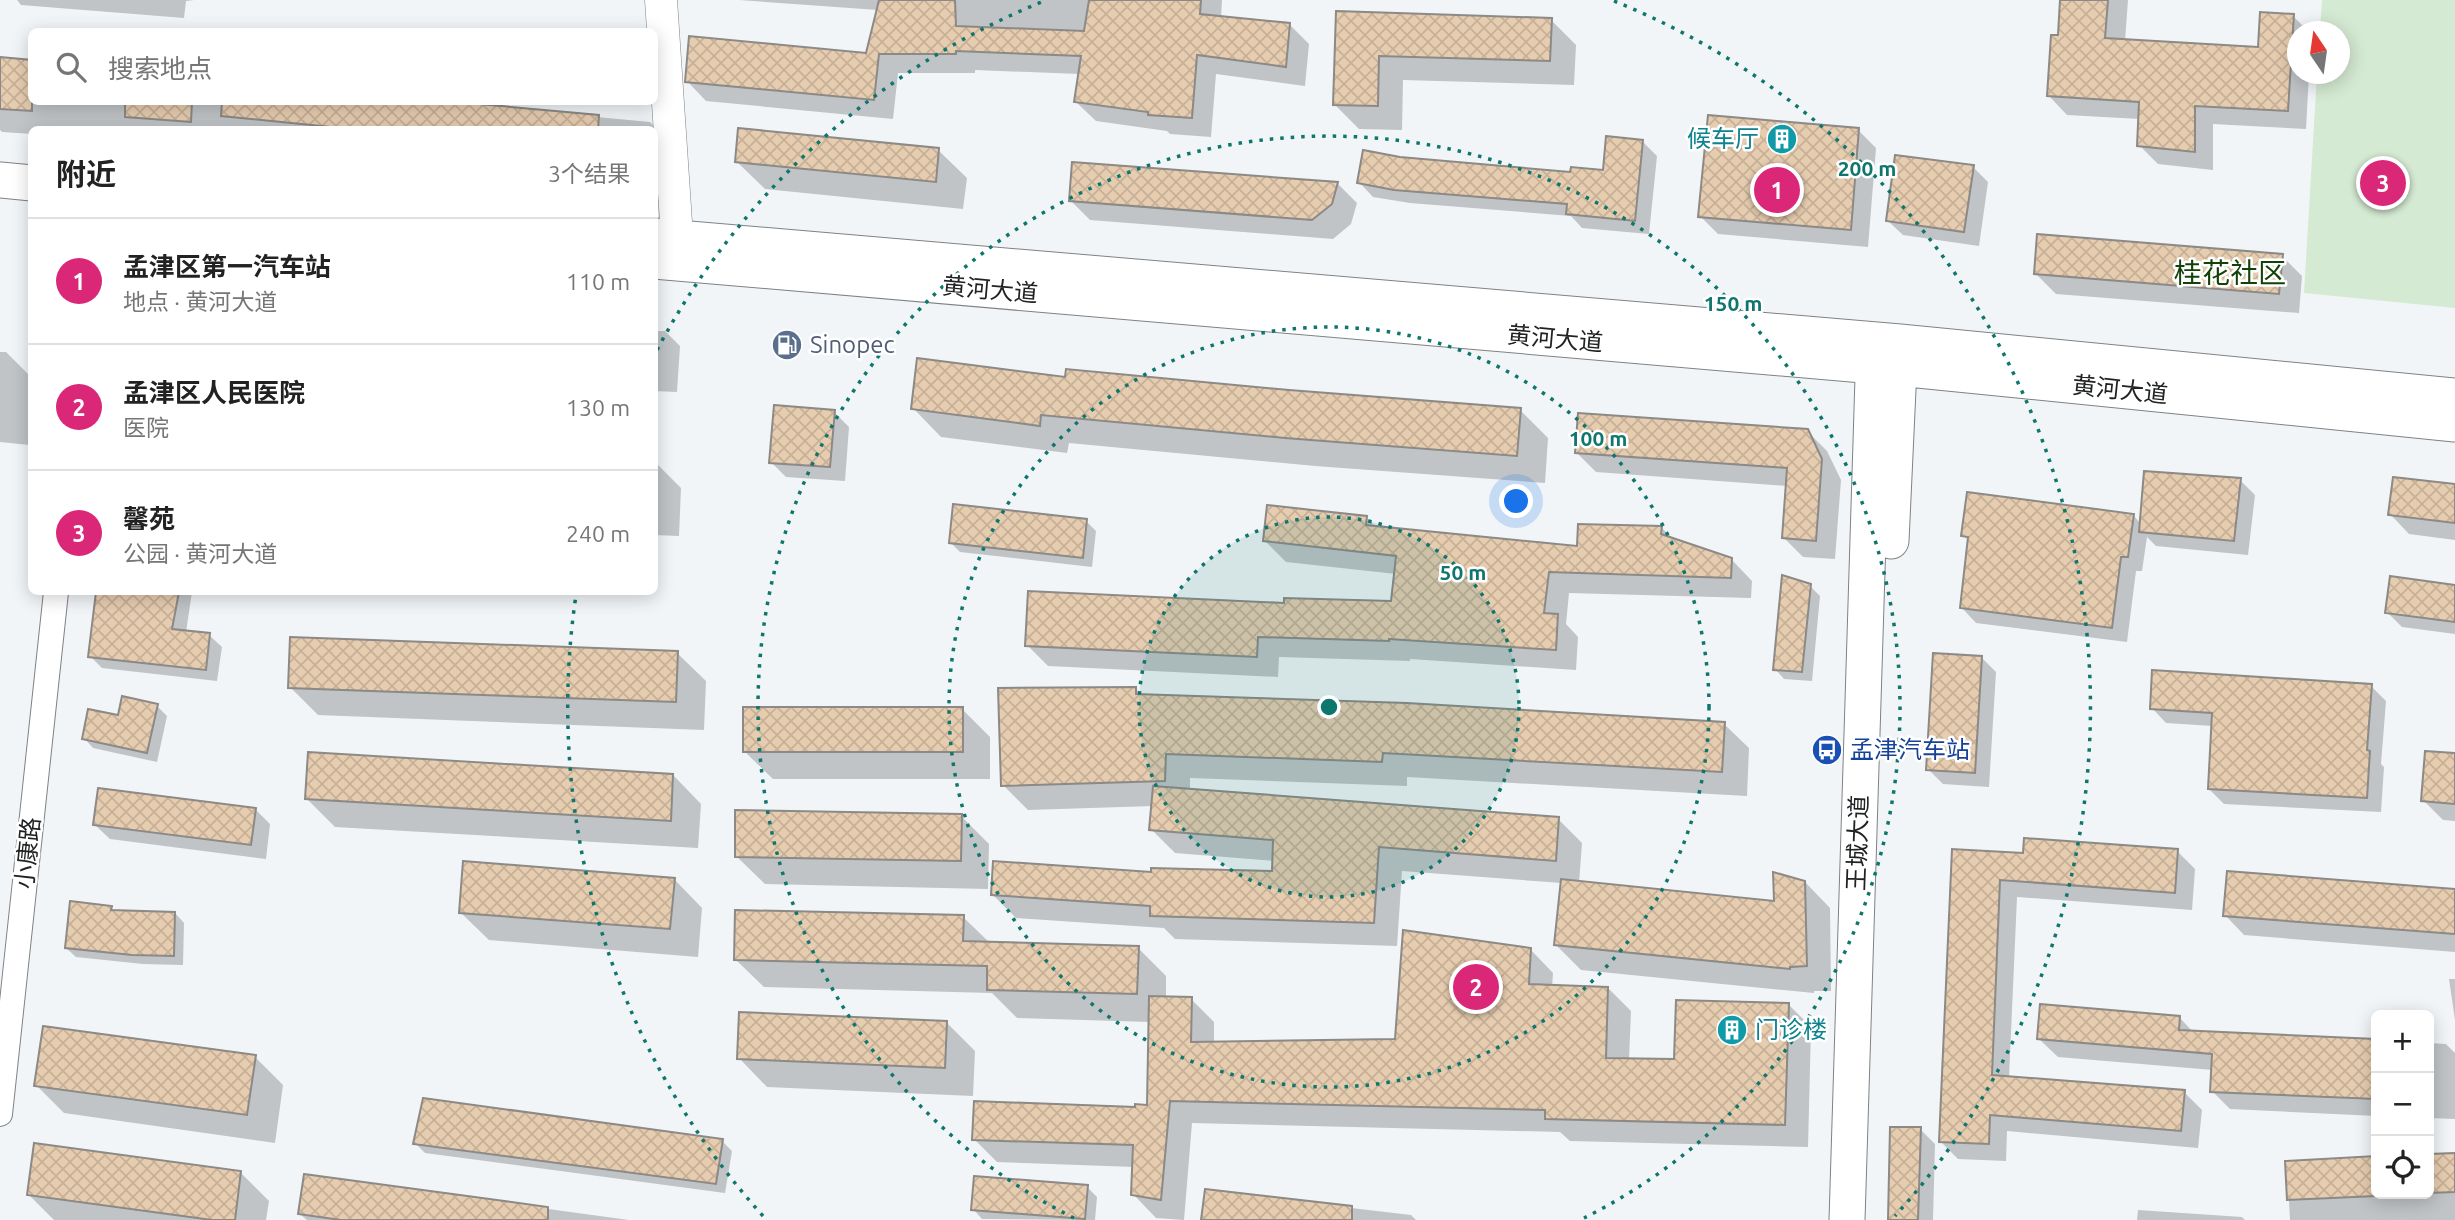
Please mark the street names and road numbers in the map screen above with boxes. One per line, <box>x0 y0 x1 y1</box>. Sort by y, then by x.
street label: 黄河大道 <box>941 272 1039 307</box>
street label: 黄河大道 <box>1506 321 1604 356</box>
street label: 黄河大道 <box>2071 371 2169 408</box>
street label: 王城大道 <box>1842 795 1873 891</box>
street label: 小康路 <box>10 816 45 890</box>

